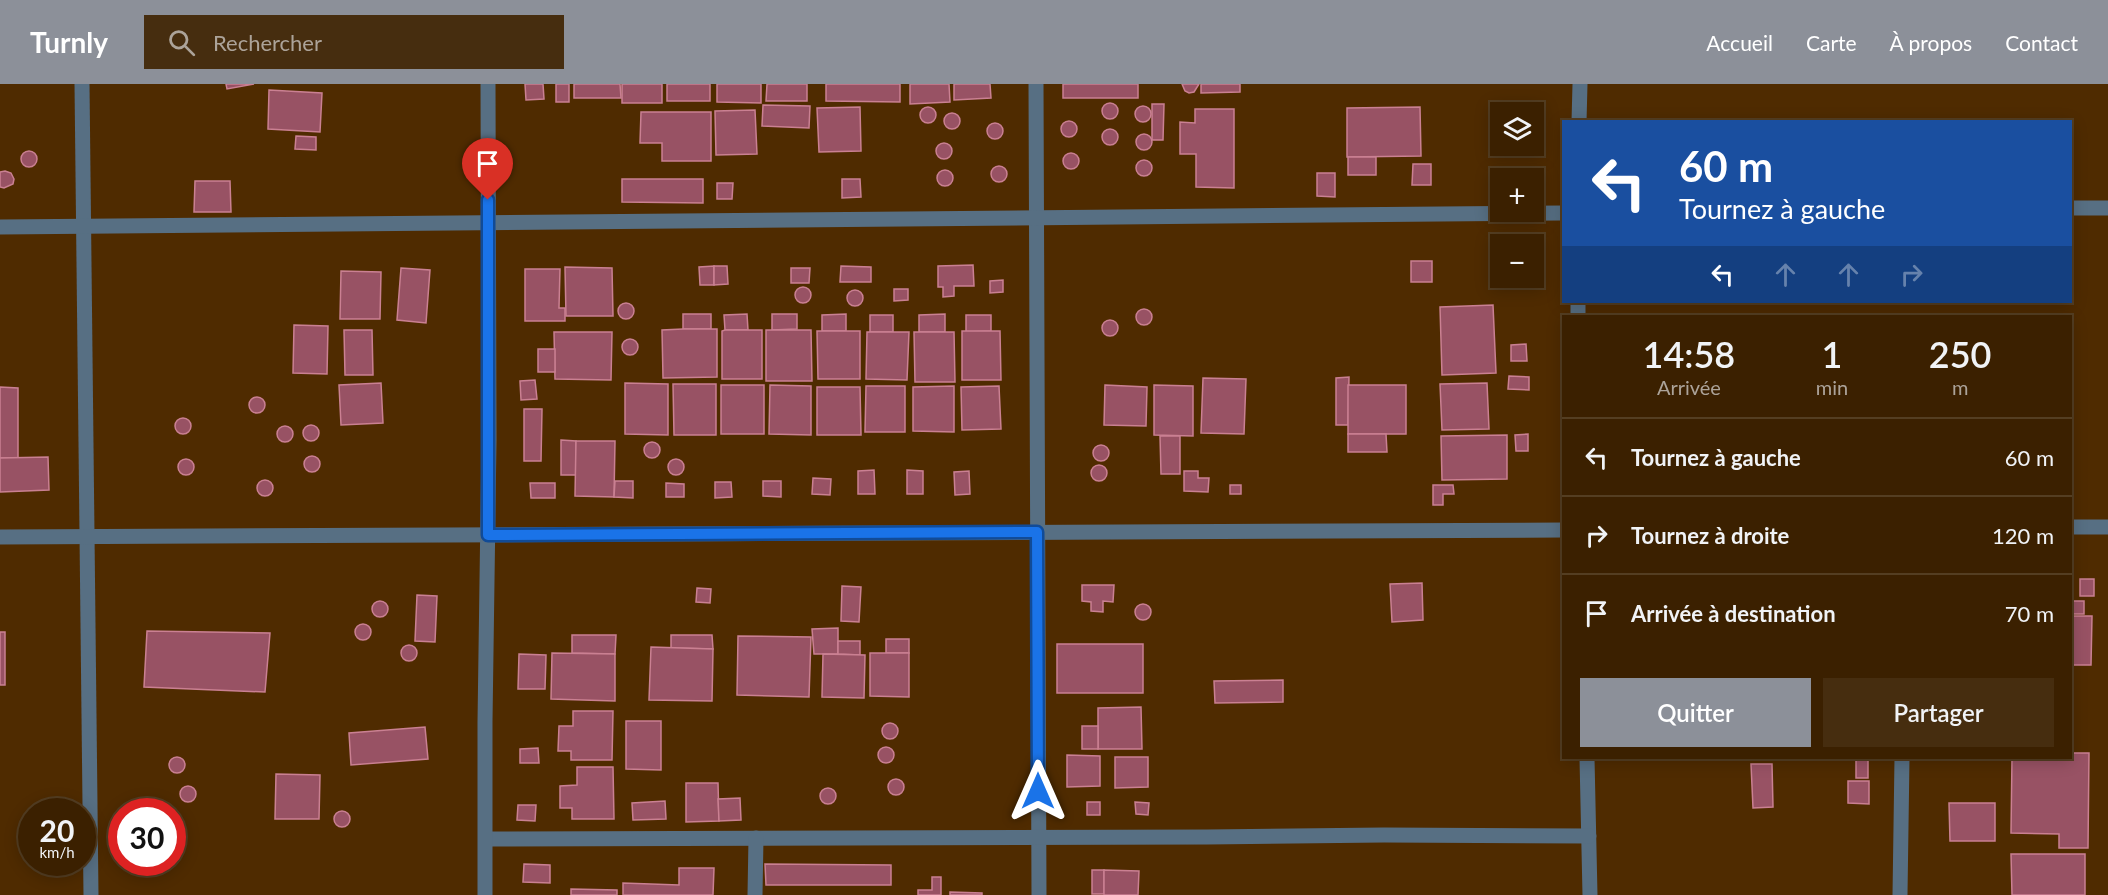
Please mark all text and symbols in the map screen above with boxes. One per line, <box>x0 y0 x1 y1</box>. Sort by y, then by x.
search box <box>144 15 564 69</box>
text: Turnly <box>30 25 108 59</box>
icon: search <box>165 26 198 59</box>
text: Rechercher <box>213 29 322 56</box>
text: Accueil <box>1706 30 1773 55</box>
text: Carte <box>1806 30 1857 55</box>
text: À propos <box>1890 30 1972 55</box>
text: Contact <box>2005 30 2078 55</box>
map controls <box>1490 102 1544 288</box>
button: layers <box>1490 102 1544 156</box>
pin <box>462 138 513 200</box>
text: 60 m <box>1679 141 1773 191</box>
icon: left <box>1580 144 1658 222</box>
icon: arrive <box>471 147 504 180</box>
button: + <box>1490 168 1544 222</box>
text: Tournez à gauche <box>1679 192 1885 225</box>
button: − <box>1490 234 1544 288</box>
icon: left <box>1706 258 1739 291</box>
icon: ahead <box>1769 258 1802 291</box>
icon: ahead <box>1832 258 1865 291</box>
icon: right <box>1895 258 1928 291</box>
text: 14:58 <box>1643 332 1735 376</box>
text: 1 <box>1822 332 1842 376</box>
text: 250 <box>1929 332 1991 376</box>
text: Arrivée <box>1657 375 1721 399</box>
text: min <box>1816 375 1848 399</box>
text: m <box>1952 375 1968 399</box>
icon: left <box>1580 441 1613 474</box>
text: Tournez à gauche <box>1631 444 1801 471</box>
text: 60 m <box>2005 444 2054 471</box>
icon: right <box>1580 519 1613 552</box>
text: Tournez à droite <box>1631 522 1789 549</box>
text: 120 m <box>1992 522 2054 549</box>
icon: arrive <box>1580 597 1613 630</box>
text: Arrivée à destination <box>1631 600 1836 627</box>
text: 70 m <box>2005 600 2054 627</box>
button: Quitter <box>1580 678 1811 747</box>
button: Partager <box>1823 678 2054 747</box>
position arrow <box>1006 759 1070 823</box>
speed limit sign: 30 <box>108 798 186 876</box>
text: 20 <box>40 812 74 848</box>
text: km/h <box>39 843 75 861</box>

